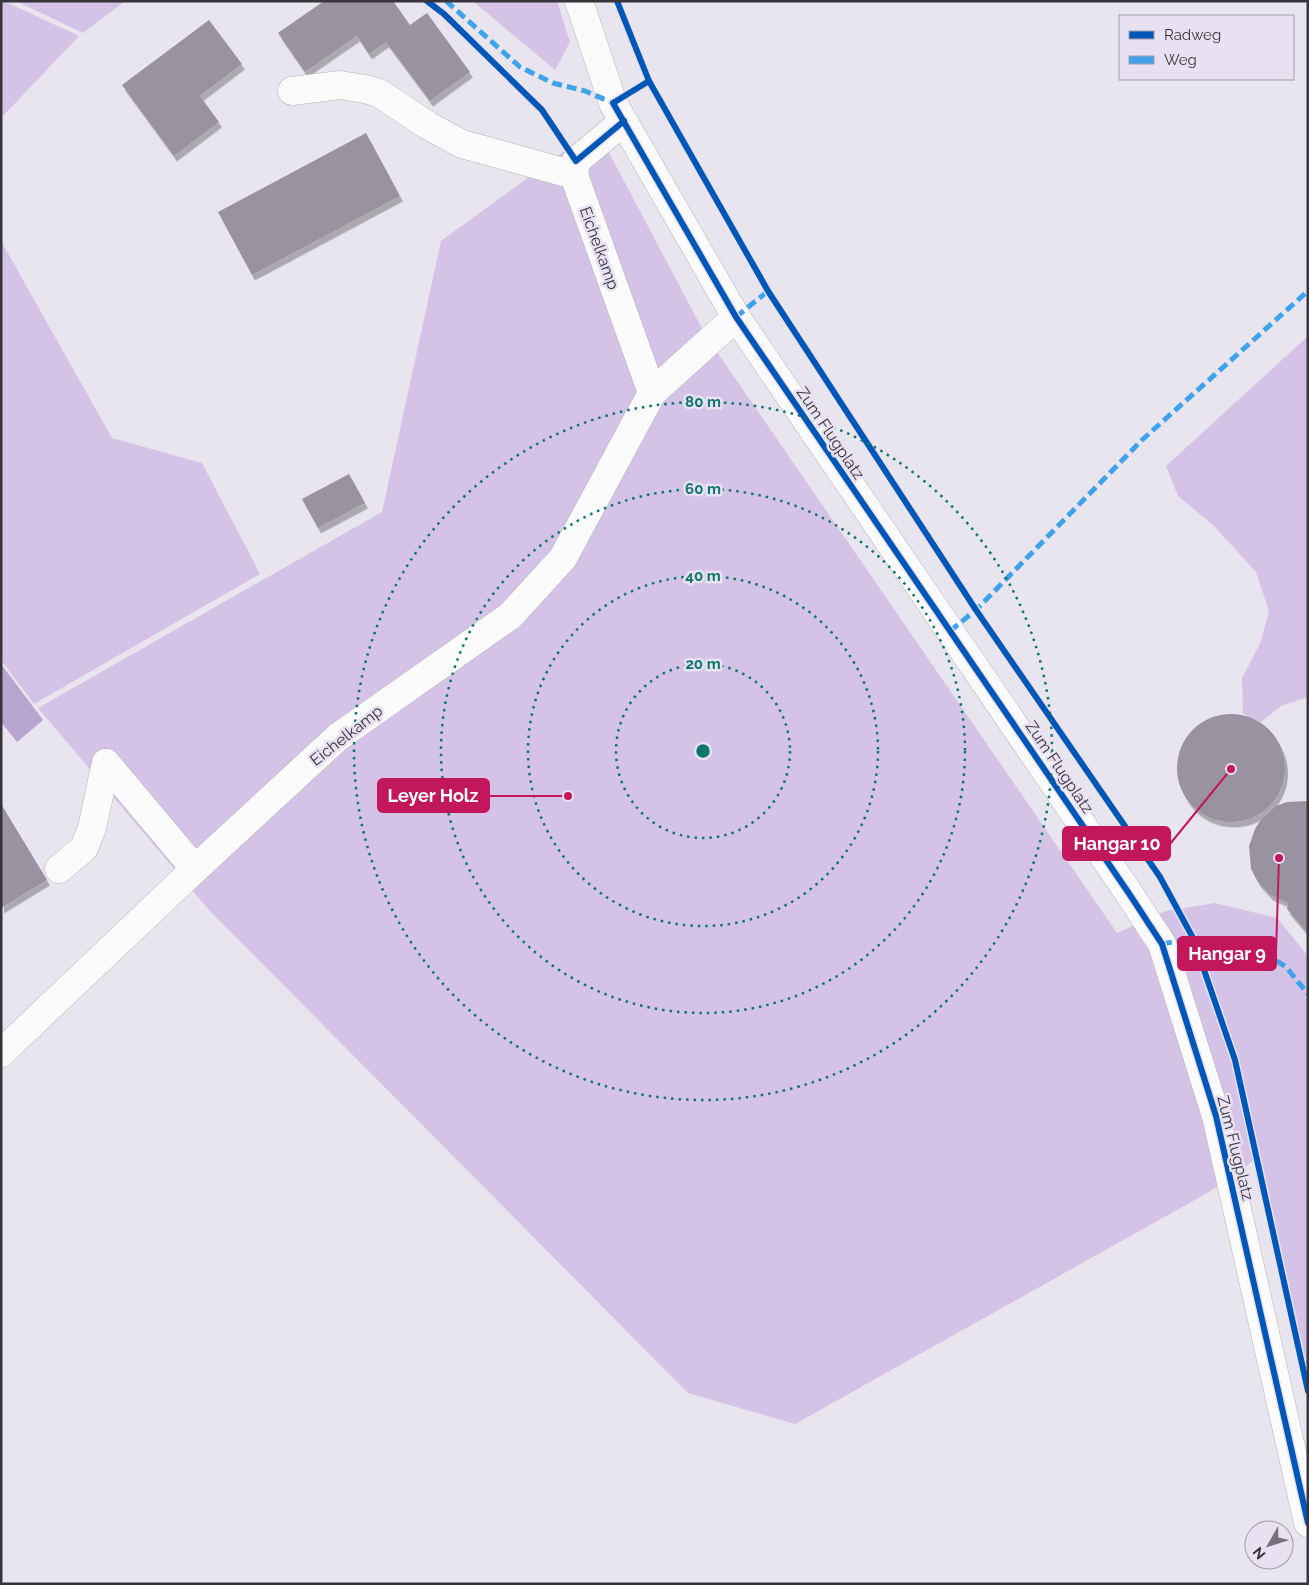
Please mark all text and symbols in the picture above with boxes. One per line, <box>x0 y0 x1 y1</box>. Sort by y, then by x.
legend <box>1119 15 1294 80</box>
text: Radweg <box>1164 26 1221 44</box>
text: Weg <box>1164 51 1197 69</box>
street label: Eichelkamp <box>576 204 623 292</box>
street label: Zum Flugplatz <box>793 383 869 483</box>
text: 80 m <box>685 393 721 411</box>
text: 60 m <box>685 480 721 498</box>
text: 40 m <box>685 567 721 585</box>
text: 20 m <box>685 655 721 673</box>
street label: Eichelkamp <box>306 701 386 770</box>
street label: Zum Flugplatz <box>1022 717 1098 817</box>
centre of rings <box>694 742 712 760</box>
callout: Leyer Holz <box>378 779 489 812</box>
text: Leyer Holz <box>388 785 479 806</box>
callout: Hangar 10 <box>1063 827 1170 860</box>
text: Hangar 10 <box>1073 833 1161 854</box>
callout: Hangar 9 <box>1178 937 1276 970</box>
text: Hangar 9 <box>1188 943 1266 964</box>
street label: Zum Flugplatz <box>1213 1094 1258 1203</box>
north arrow <box>1244 1520 1294 1570</box>
text: N <box>1249 1544 1268 1562</box>

